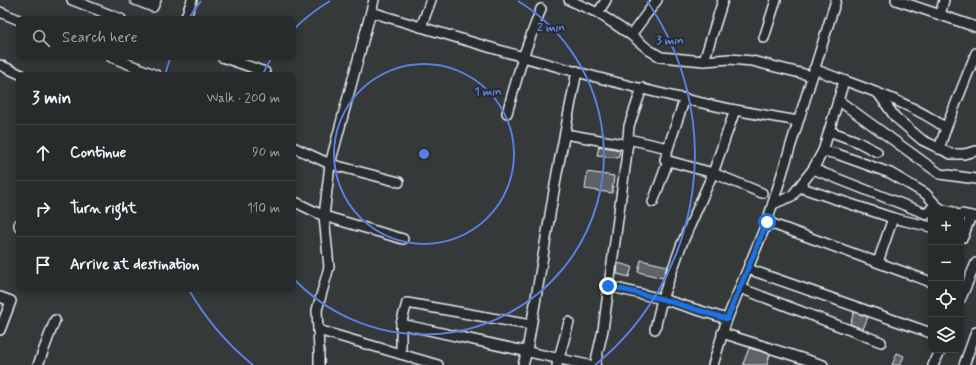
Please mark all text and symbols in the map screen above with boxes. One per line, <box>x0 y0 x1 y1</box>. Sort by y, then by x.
search box <box>16 16 296 60</box>
text: 2 min <box>537 20 565 36</box>
icon: search <box>30 27 52 49</box>
text: Search here <box>62 28 138 48</box>
text: 3 min <box>656 33 684 49</box>
text: 1 min <box>474 84 502 100</box>
text: 3 min <box>32 87 71 109</box>
text: Walk · 200 m <box>206 90 280 107</box>
icon: ahead <box>32 142 54 164</box>
text: Continue <box>70 143 126 163</box>
text: 90 m <box>252 144 280 161</box>
centre of rings <box>417 147 431 161</box>
icon: right <box>32 198 54 220</box>
text: Turn right <box>70 199 137 219</box>
text: 110 m <box>247 200 280 217</box>
map controls <box>928 209 964 353</box>
button: + <box>928 209 964 245</box>
route start <box>758 213 776 231</box>
button: − <box>928 245 964 281</box>
icon: arrive <box>32 254 54 276</box>
text: Arrive at destination <box>70 255 199 275</box>
route end <box>599 277 617 295</box>
button: locate <box>928 281 964 317</box>
button: layers <box>928 317 964 353</box>

